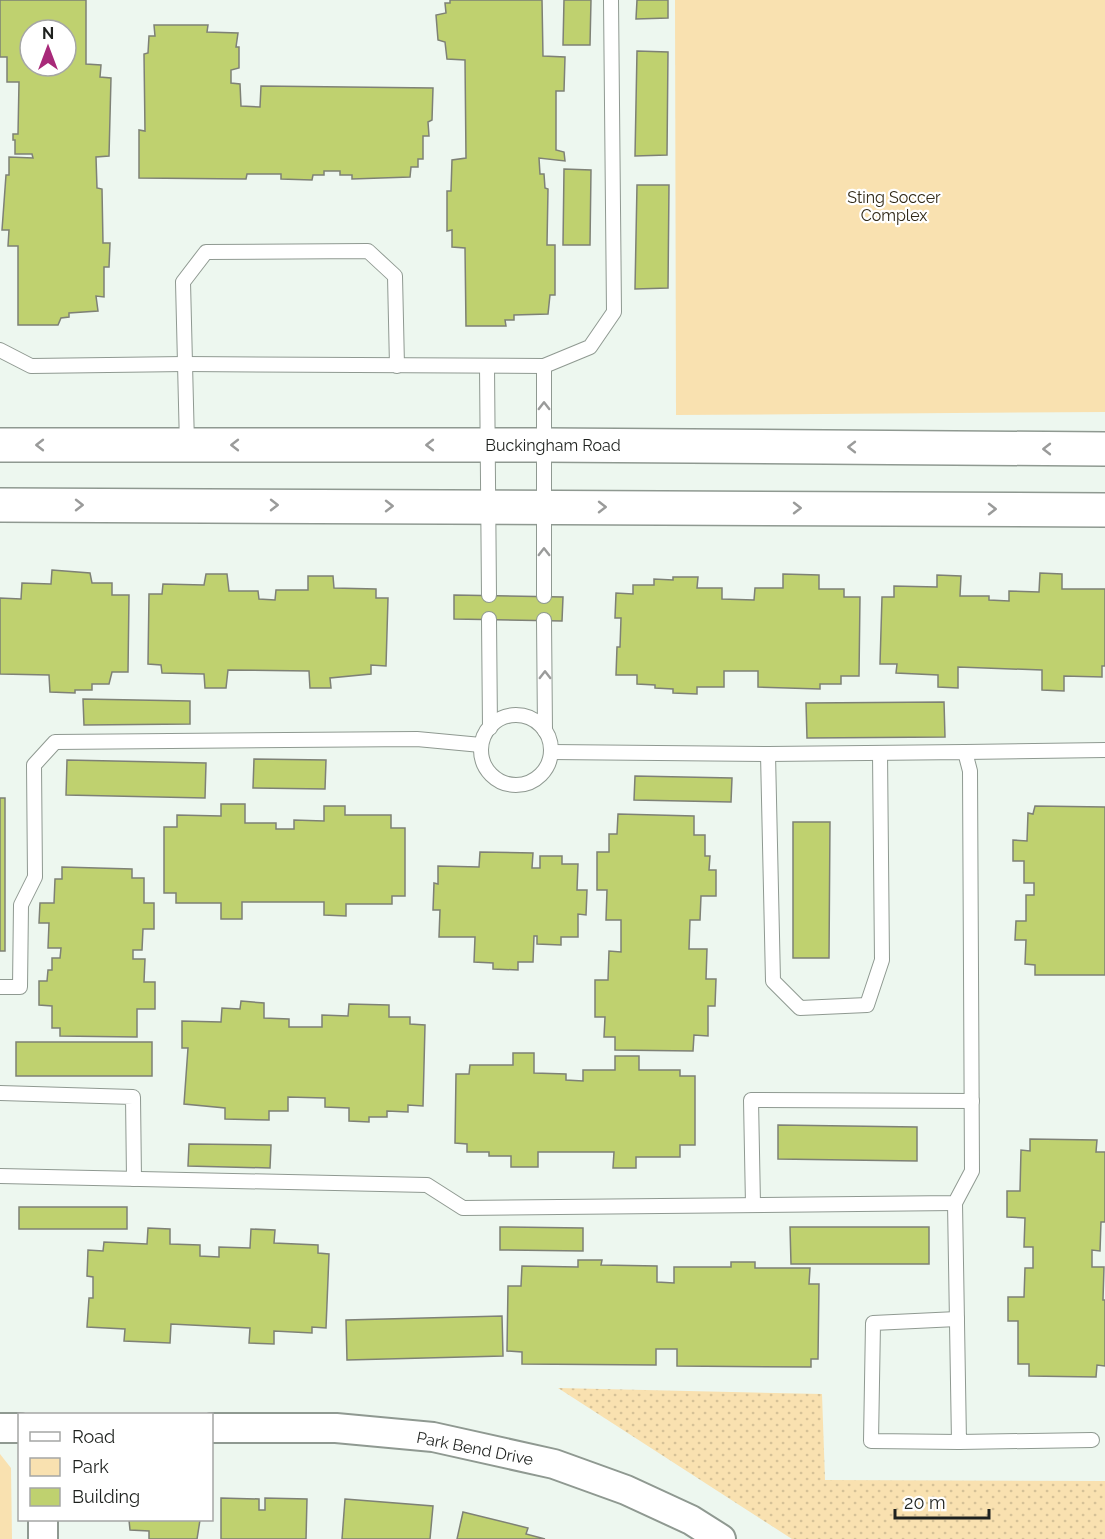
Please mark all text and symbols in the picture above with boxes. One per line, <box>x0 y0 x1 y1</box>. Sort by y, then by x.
north arrow <box>18 18 78 78</box>
text: N <box>42 24 54 43</box>
park label: Sting Soccer Complex <box>847 188 941 225</box>
one-way arrow <box>538 402 550 411</box>
street label: Buckingham Road <box>485 436 621 455</box>
one-way arrow <box>36 439 45 451</box>
one-way arrow <box>231 439 240 451</box>
one-way arrow <box>426 439 435 451</box>
one-way arrow <box>847 441 856 453</box>
one-way arrow <box>1042 443 1051 455</box>
one-way arrow <box>75 499 84 511</box>
one-way arrow <box>270 499 279 511</box>
one-way arrow <box>385 500 394 512</box>
one-way arrow <box>598 501 607 513</box>
one-way arrow <box>793 502 802 514</box>
one-way arrow <box>988 503 997 515</box>
one-way arrow <box>538 547 550 556</box>
one-way arrow <box>539 671 551 680</box>
legend <box>18 1413 213 1521</box>
text: Road <box>72 1426 115 1447</box>
street label: Park Bend Drive <box>415 1428 535 1469</box>
text: Park <box>72 1456 109 1477</box>
scale bar <box>895 1482 990 1520</box>
text: Building <box>72 1486 140 1507</box>
text: 20 m <box>904 1492 946 1513</box>

